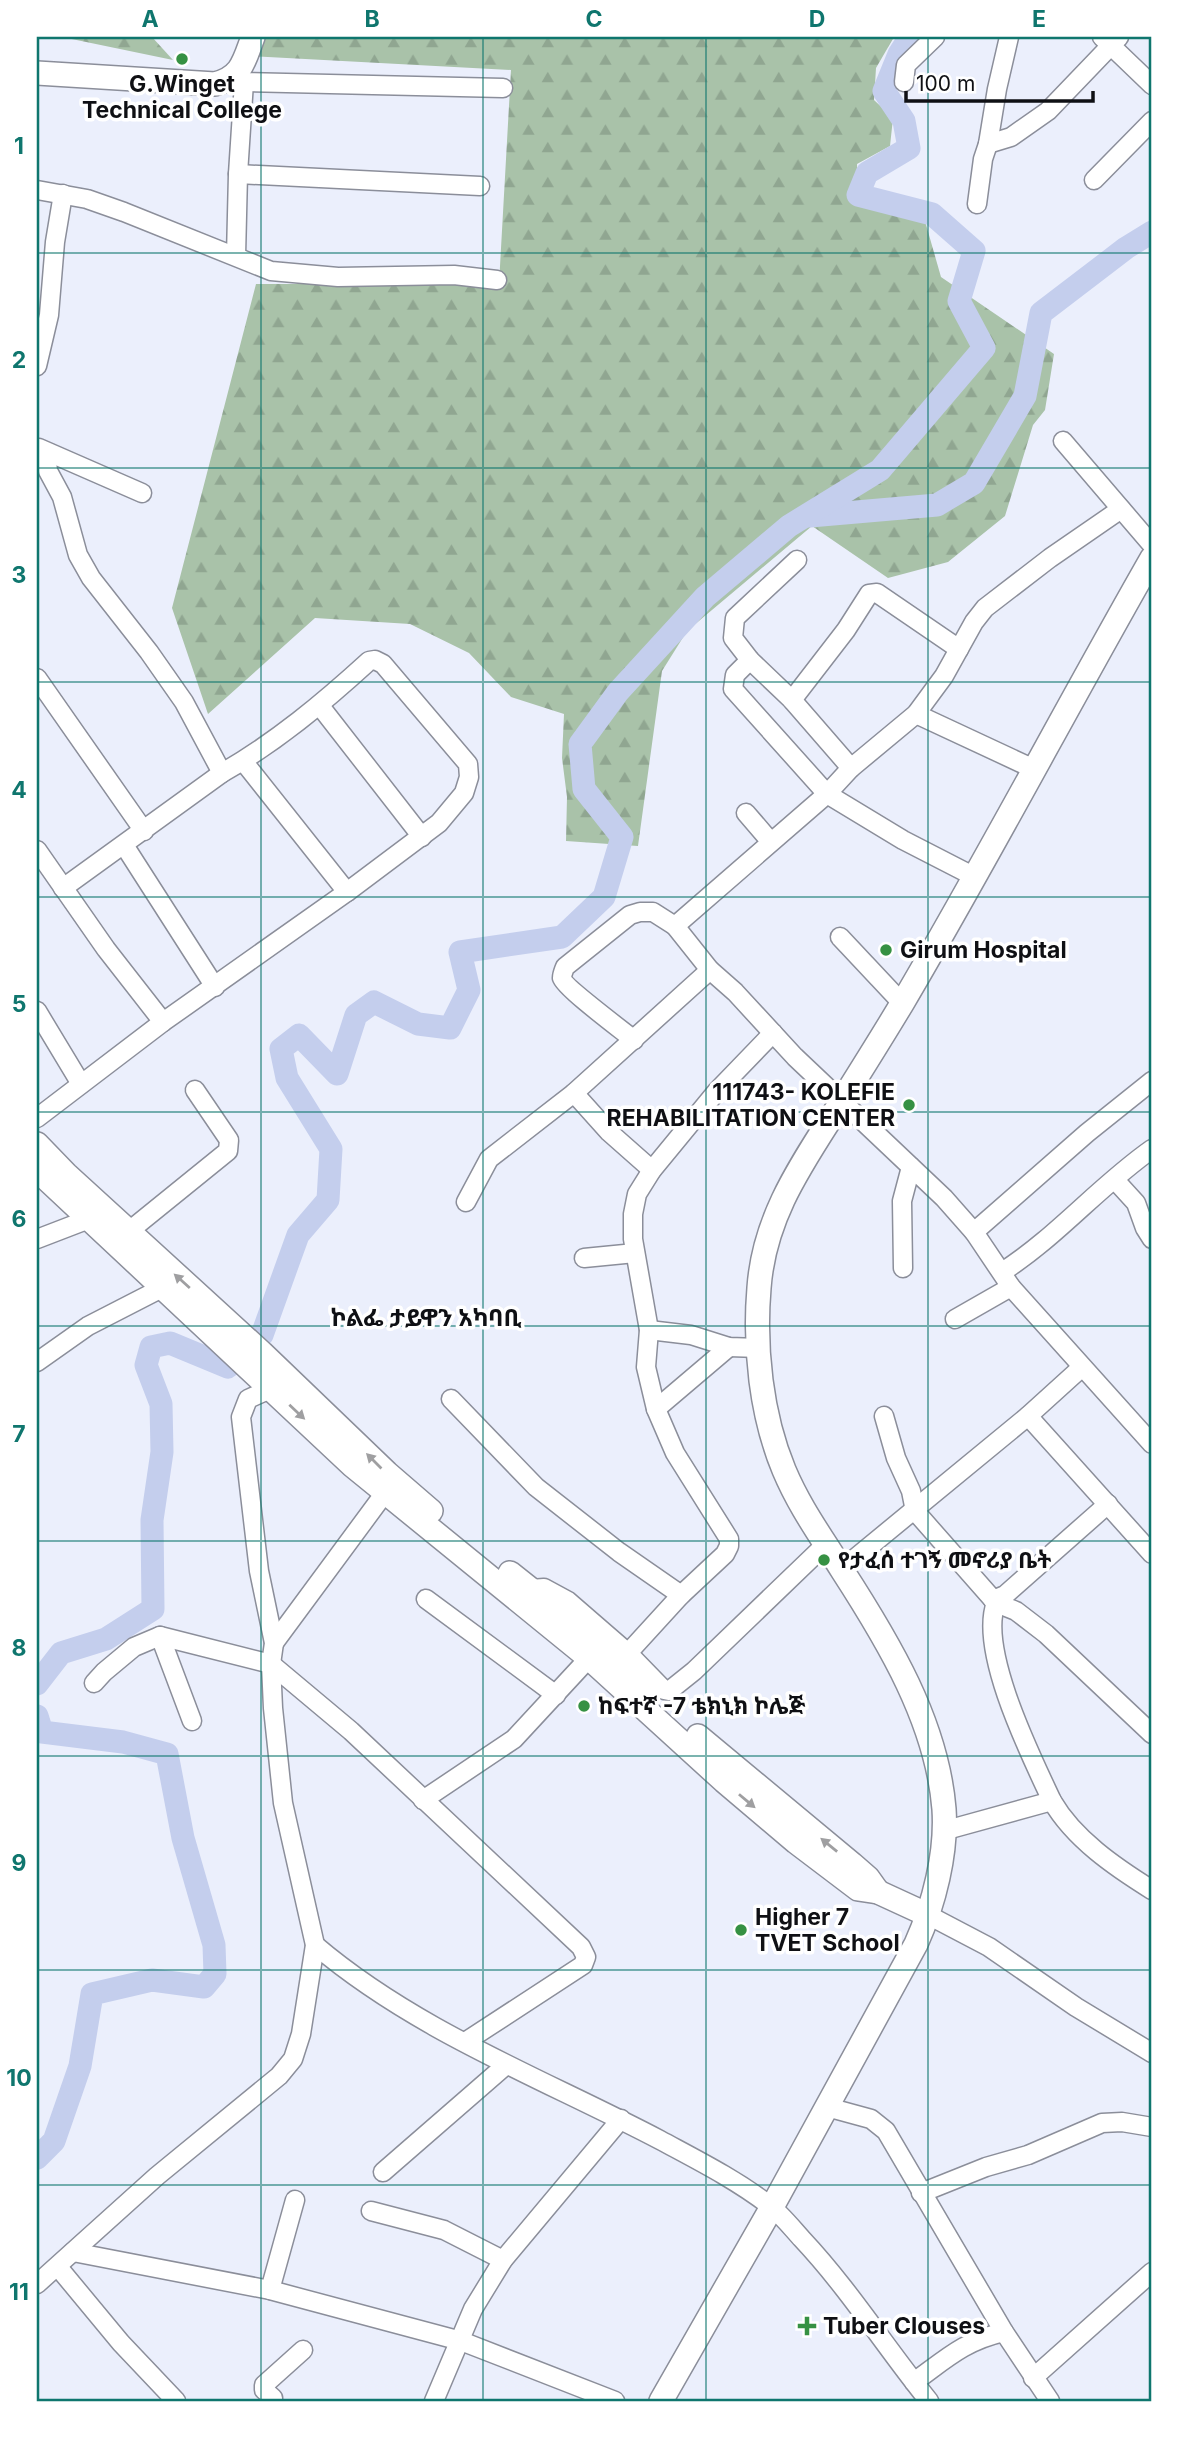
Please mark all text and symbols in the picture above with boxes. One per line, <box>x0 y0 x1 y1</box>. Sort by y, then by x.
text: A <box>141 5 159 33</box>
text: B <box>364 5 380 33</box>
text: C <box>585 5 603 33</box>
text: D <box>809 5 825 33</box>
text: E <box>1032 5 1046 33</box>
marker: G.Winget Technical College <box>174 51 190 67</box>
scale bar <box>906 60 1093 104</box>
place label: G.Winget Technical College <box>82 70 282 124</box>
text: 100 m <box>916 71 975 96</box>
text: 1 <box>14 132 24 160</box>
text: 2 <box>12 346 26 374</box>
text: 3 <box>12 561 26 589</box>
text: 4 <box>11 776 27 804</box>
place label: Girum Hospital <box>900 936 1067 964</box>
marker: Girum Hospital <box>878 942 894 958</box>
text: 5 <box>12 990 26 1018</box>
place label: 111743- KOLEFIE REHABILITATION CENTER <box>607 1078 895 1132</box>
marker: 111743- KOLEFIE REHABILITATION CENTER <box>901 1097 917 1113</box>
text: 6 <box>12 1205 26 1233</box>
one-way arrow <box>173 1273 191 1289</box>
district label: ኮልፌ ታይዋን አካባቢ <box>331 1303 521 1332</box>
one-way arrow <box>288 1404 305 1420</box>
text: 7 <box>12 1420 26 1448</box>
one-way arrow <box>367 1453 383 1470</box>
place label: የታፈሰ ተገኝ መኖሪያ ቤት <box>838 1546 1051 1574</box>
marker: የታፈሰ ተገኝ መኖሪያ ቤት <box>816 1552 832 1568</box>
text: 8 <box>12 1634 26 1662</box>
place label: ከፍተኛ -7 ቴክኒክ ኮሌጅ <box>598 1692 806 1720</box>
marker: ከፍተኛ -7 ቴክኒክ ኮሌጅ <box>576 1698 592 1714</box>
one-way arrow <box>738 1793 755 1808</box>
one-way arrow <box>820 1837 838 1852</box>
text: 9 <box>12 1849 26 1877</box>
place label: Higher 7 TVET School <box>755 1903 900 1957</box>
marker: Higher 7 TVET School <box>733 1922 749 1938</box>
text: 10 <box>6 2064 32 2092</box>
text: 11 <box>9 2278 29 2306</box>
place label: Tuber Clouses <box>823 2312 985 2340</box>
marker: Tuber Clouses <box>797 2316 817 2336</box>

